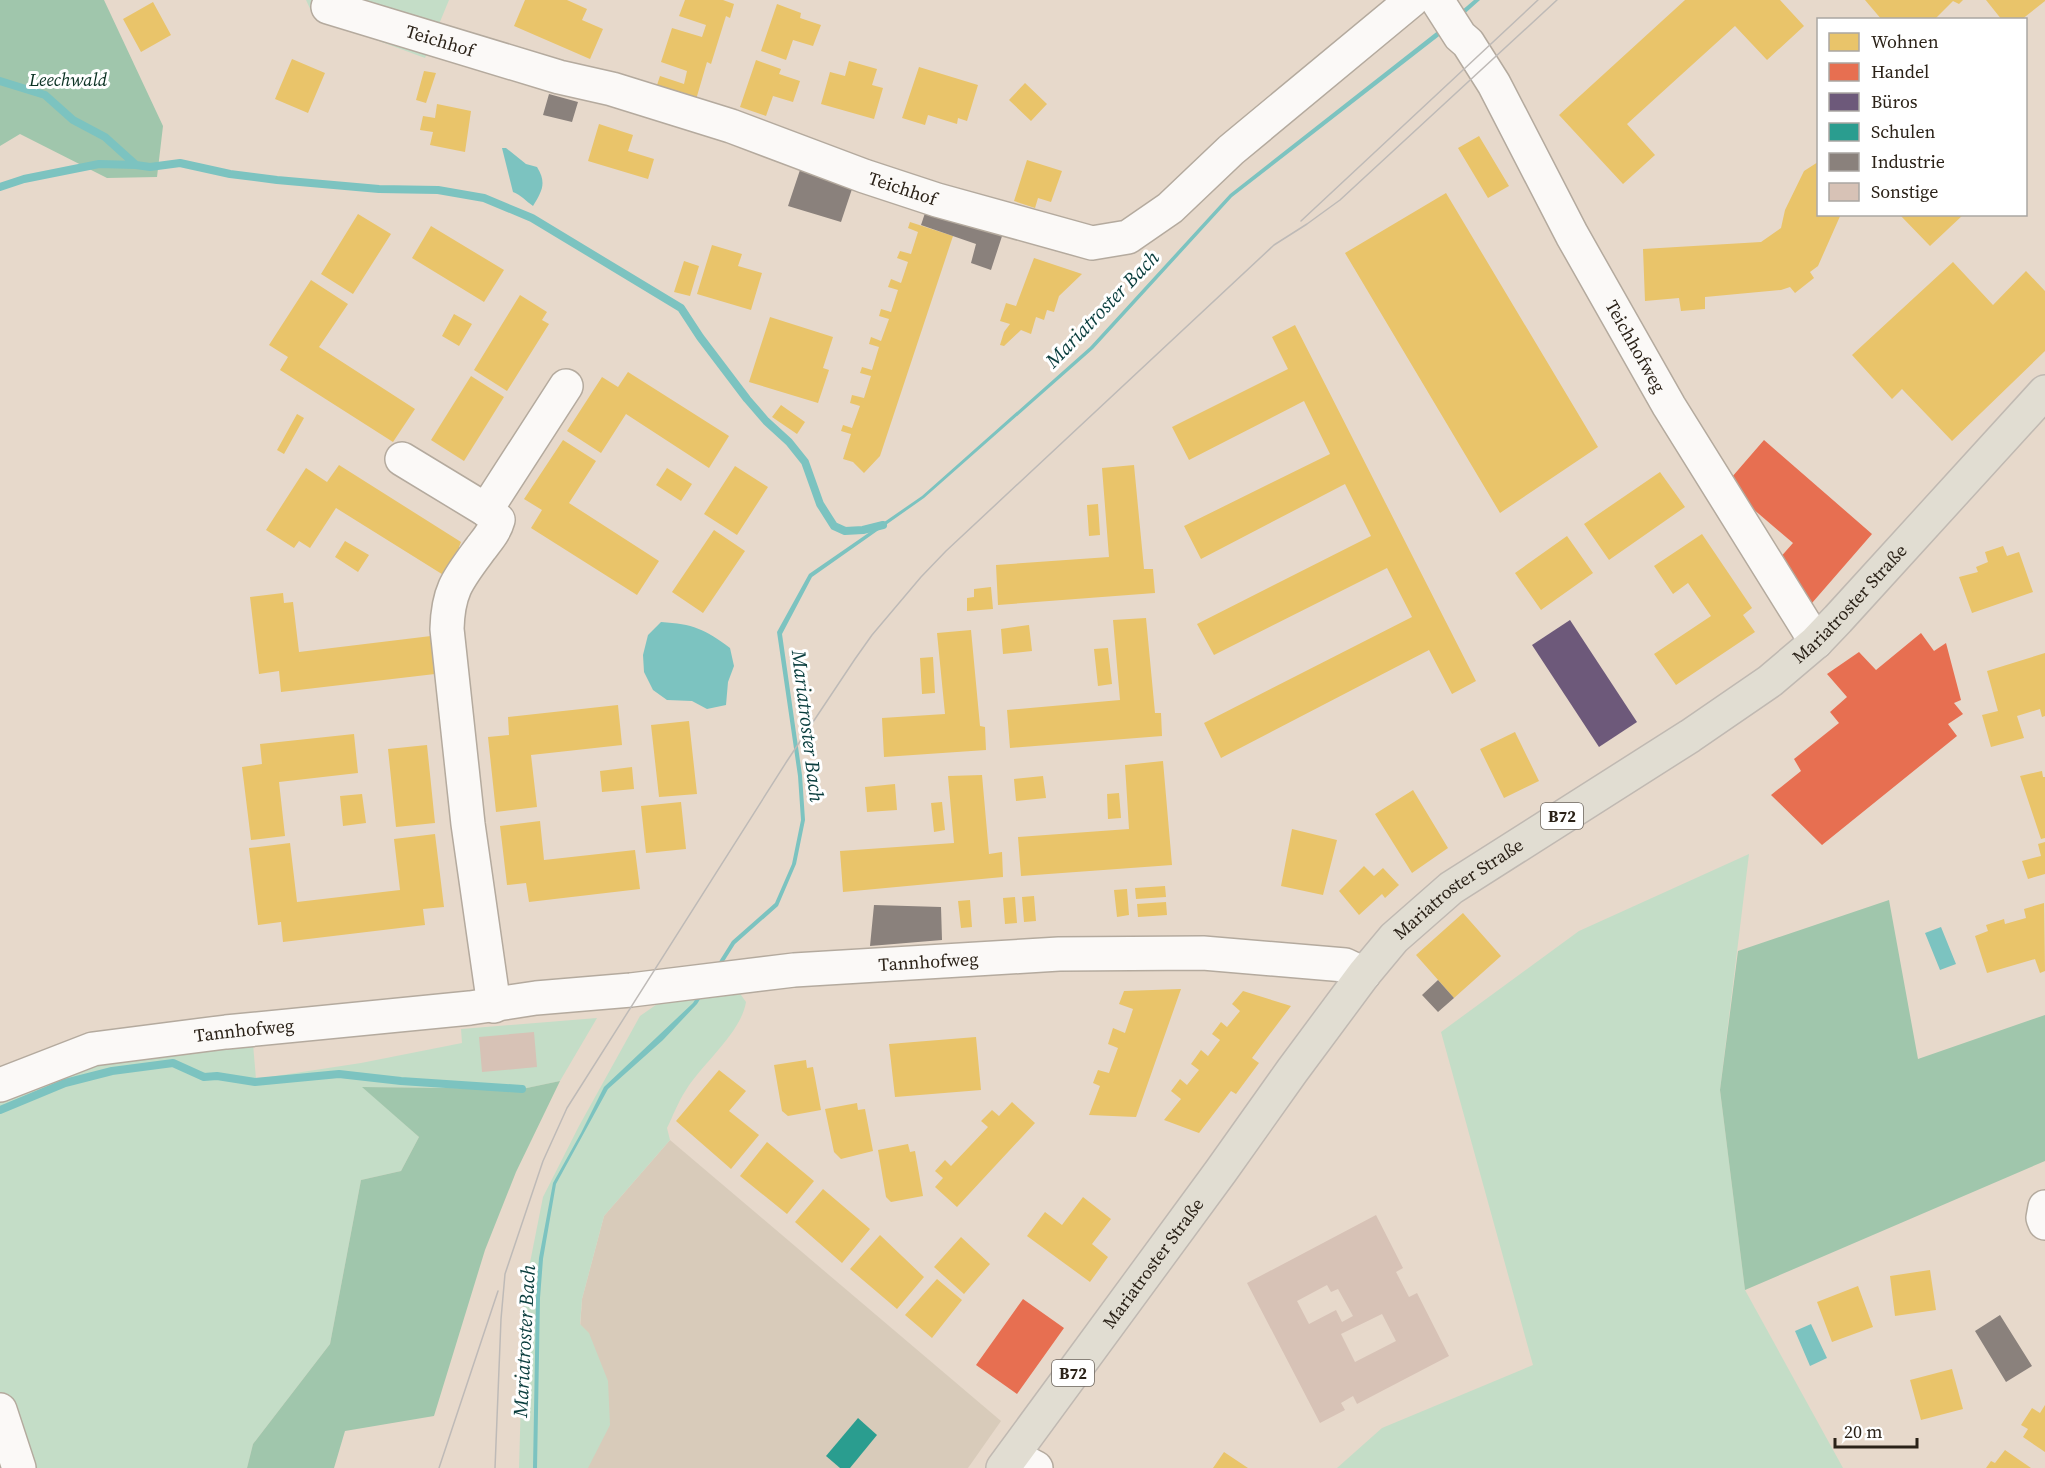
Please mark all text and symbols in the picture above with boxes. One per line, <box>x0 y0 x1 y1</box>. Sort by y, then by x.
street label: Teichhof <box>403 18 479 63</box>
legend <box>1817 18 2027 216</box>
text: Wohnen <box>1871 29 1939 54</box>
text: Handel <box>1871 59 1929 84</box>
park label: Leechwald <box>28 67 108 92</box>
text: Büros <box>1871 89 1918 114</box>
text: Schulen <box>1871 119 1936 144</box>
text: Industrie <box>1871 149 1945 174</box>
street label: Teichhof <box>865 165 942 212</box>
text: Sonstige <box>1871 179 1938 204</box>
water label: Mariatroster Bach <box>1038 244 1165 375</box>
street label: Teichhofweg <box>1599 295 1672 397</box>
street label: Mariatroster Straße <box>1787 538 1912 669</box>
water label: Mariatroster Bach <box>785 647 831 804</box>
road number: B72 <box>1541 803 1583 829</box>
street label: Mariatroster Straße <box>1388 832 1528 945</box>
street label: Tannhofweg <box>878 946 979 977</box>
street label: Tannhofweg <box>193 1012 295 1048</box>
street label: Mariatroster Straße <box>1097 1193 1209 1333</box>
water label: Mariatroster Bach <box>506 1264 542 1419</box>
road number: B72 <box>1052 1360 1094 1386</box>
scale bar <box>1835 1411 1918 1449</box>
text: 20 m <box>1844 1419 1882 1444</box>

